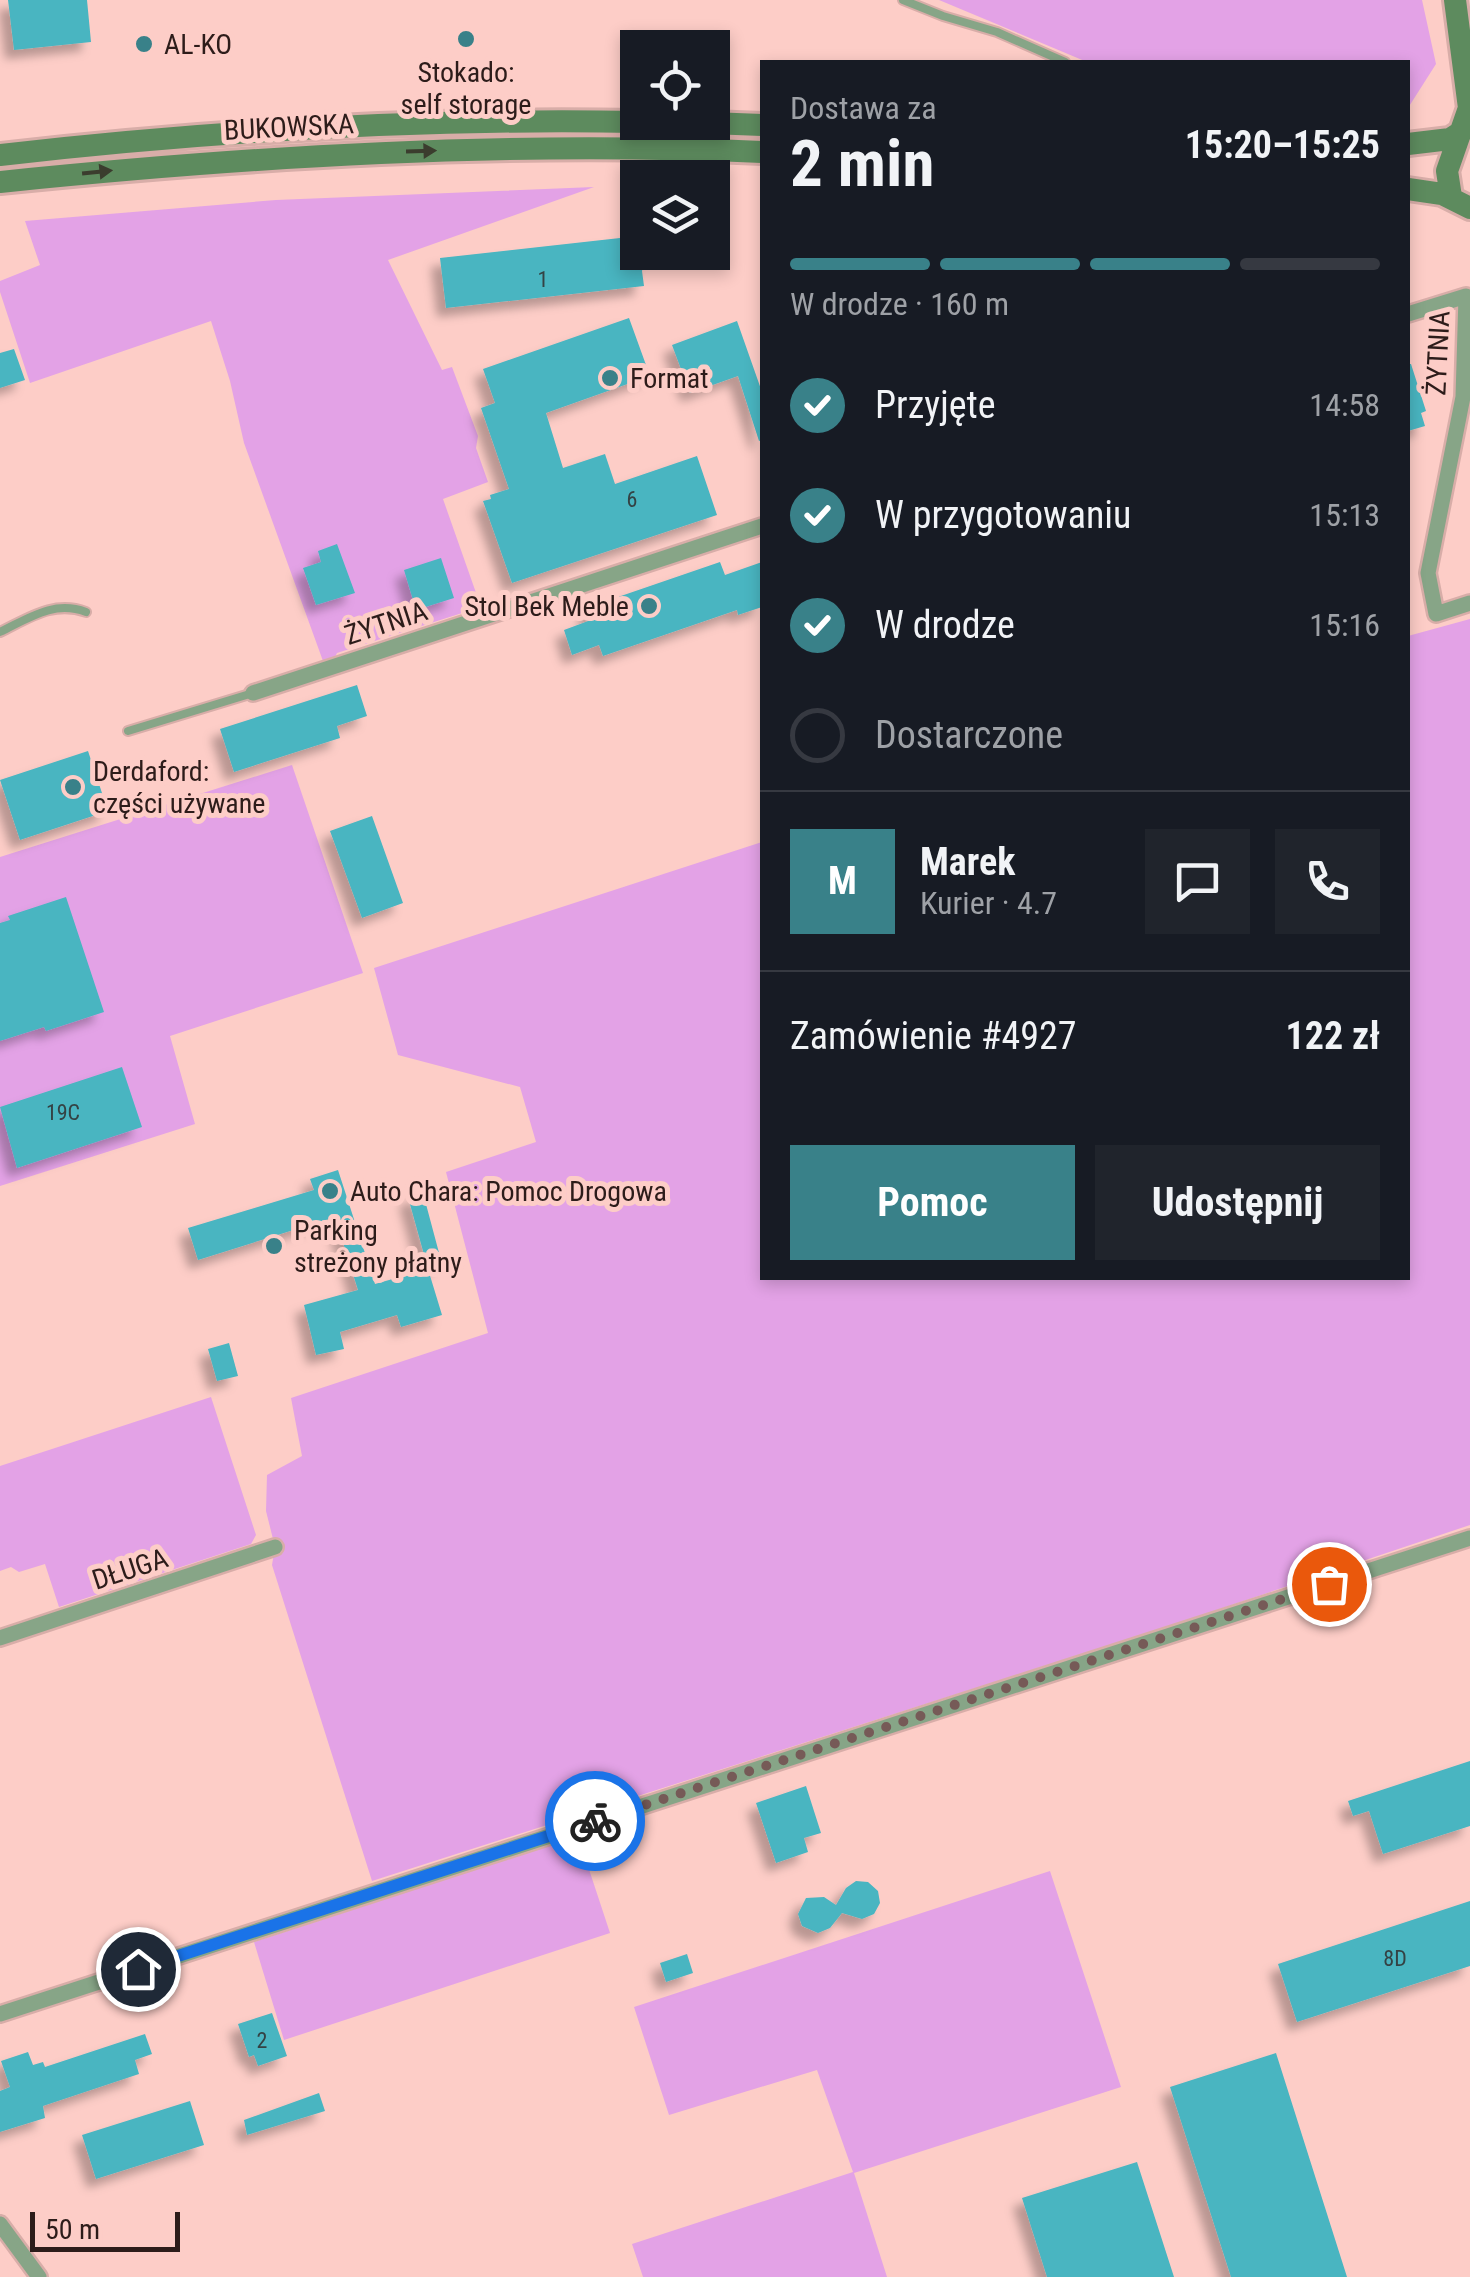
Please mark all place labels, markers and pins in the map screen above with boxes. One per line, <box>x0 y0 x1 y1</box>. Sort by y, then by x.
place label: AL-KO <box>164 28 232 61</box>
marker: Stokado: self storage <box>455 28 477 50</box>
marker: AL-KO <box>133 33 155 55</box>
place label: Stokado: self storage <box>401 56 531 121</box>
place label: Format <box>630 362 709 395</box>
marker: Format <box>599 367 621 389</box>
place label: Stol Bek Meble <box>464 590 629 623</box>
marker: Stol Bek Meble <box>638 595 660 617</box>
place label: Derdaford: części używane <box>93 755 265 820</box>
marker: Derdaford: części używane <box>62 776 84 798</box>
place label: Auto Chara: Pomoc Drogowa <box>350 1175 667 1208</box>
marker: Auto Chara: Pomoc Drogowa <box>319 1180 341 1202</box>
place label: Parking streżony płatny <box>294 1214 462 1279</box>
marker: Parking streżony płatny <box>263 1235 285 1257</box>
pin <box>1287 1542 1372 1627</box>
pin <box>96 1927 181 2012</box>

